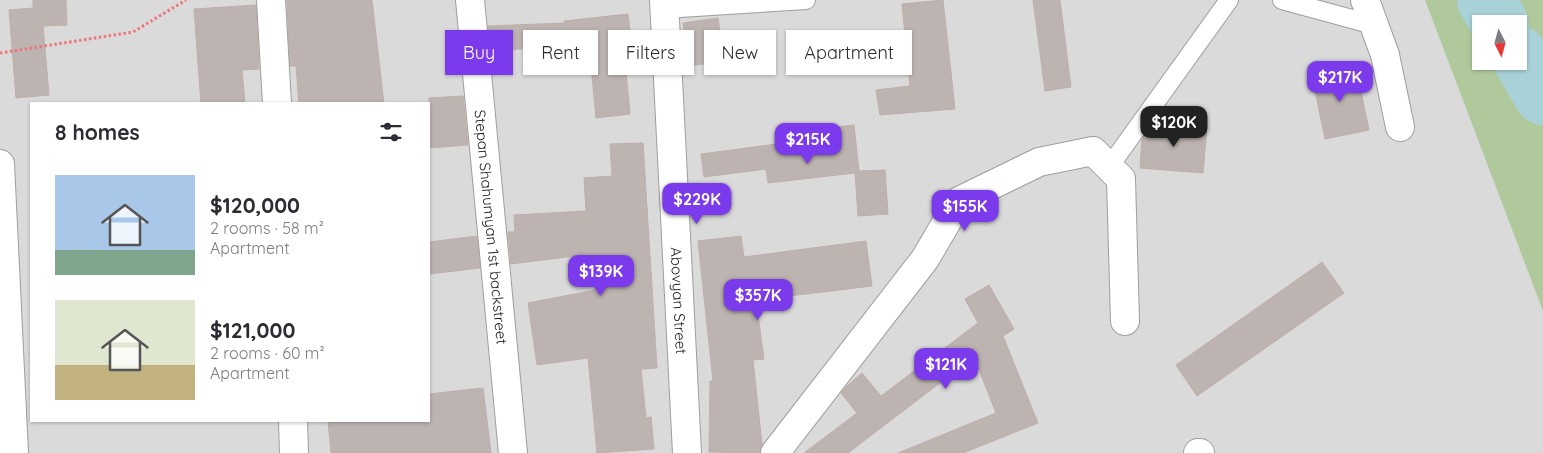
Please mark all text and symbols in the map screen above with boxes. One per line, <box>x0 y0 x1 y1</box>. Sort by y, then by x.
north arrow <box>1472 15 1528 70</box>
map controls <box>1472 15 1527 70</box>
chip: Buy <box>445 30 513 75</box>
chip: Rent <box>523 30 598 75</box>
chip: Filters <box>608 30 694 75</box>
chip: New <box>704 30 776 75</box>
chip: Apartment <box>786 30 912 75</box>
pin: $217K <box>1305 61 1375 103</box>
text: $217K <box>1318 67 1362 87</box>
pin: $120K <box>1139 106 1209 148</box>
street label: Stepan Shahumyan 1st backstreet <box>471 109 512 345</box>
text: $120K <box>1151 112 1197 132</box>
icon: filters <box>377 118 405 146</box>
text: 8 homes <box>55 119 140 145</box>
pin: $215K <box>773 122 843 165</box>
text: $215K <box>786 129 830 149</box>
pin: $229K <box>662 182 732 225</box>
text: $229K <box>673 189 721 209</box>
pin: $155K <box>930 190 1000 232</box>
text: $120,000 <box>210 192 300 218</box>
icon: home <box>95 195 155 255</box>
text: $155K <box>943 196 987 216</box>
text: 2 rooms · 58 m² <box>210 218 324 238</box>
text: Apartment <box>210 238 290 258</box>
street label: Abovyan Street <box>667 247 691 355</box>
pin: $139K <box>566 254 636 297</box>
text: $139K <box>579 261 623 281</box>
pin: $357K <box>723 278 793 321</box>
text: $357K <box>735 285 781 305</box>
text: $121,000 <box>210 317 295 343</box>
icon: home <box>95 320 155 380</box>
text: 2 rooms · 60 m² <box>210 343 324 363</box>
pin: $121K <box>911 348 981 390</box>
text: $121K <box>925 354 967 374</box>
text: Apartment <box>210 363 290 383</box>

